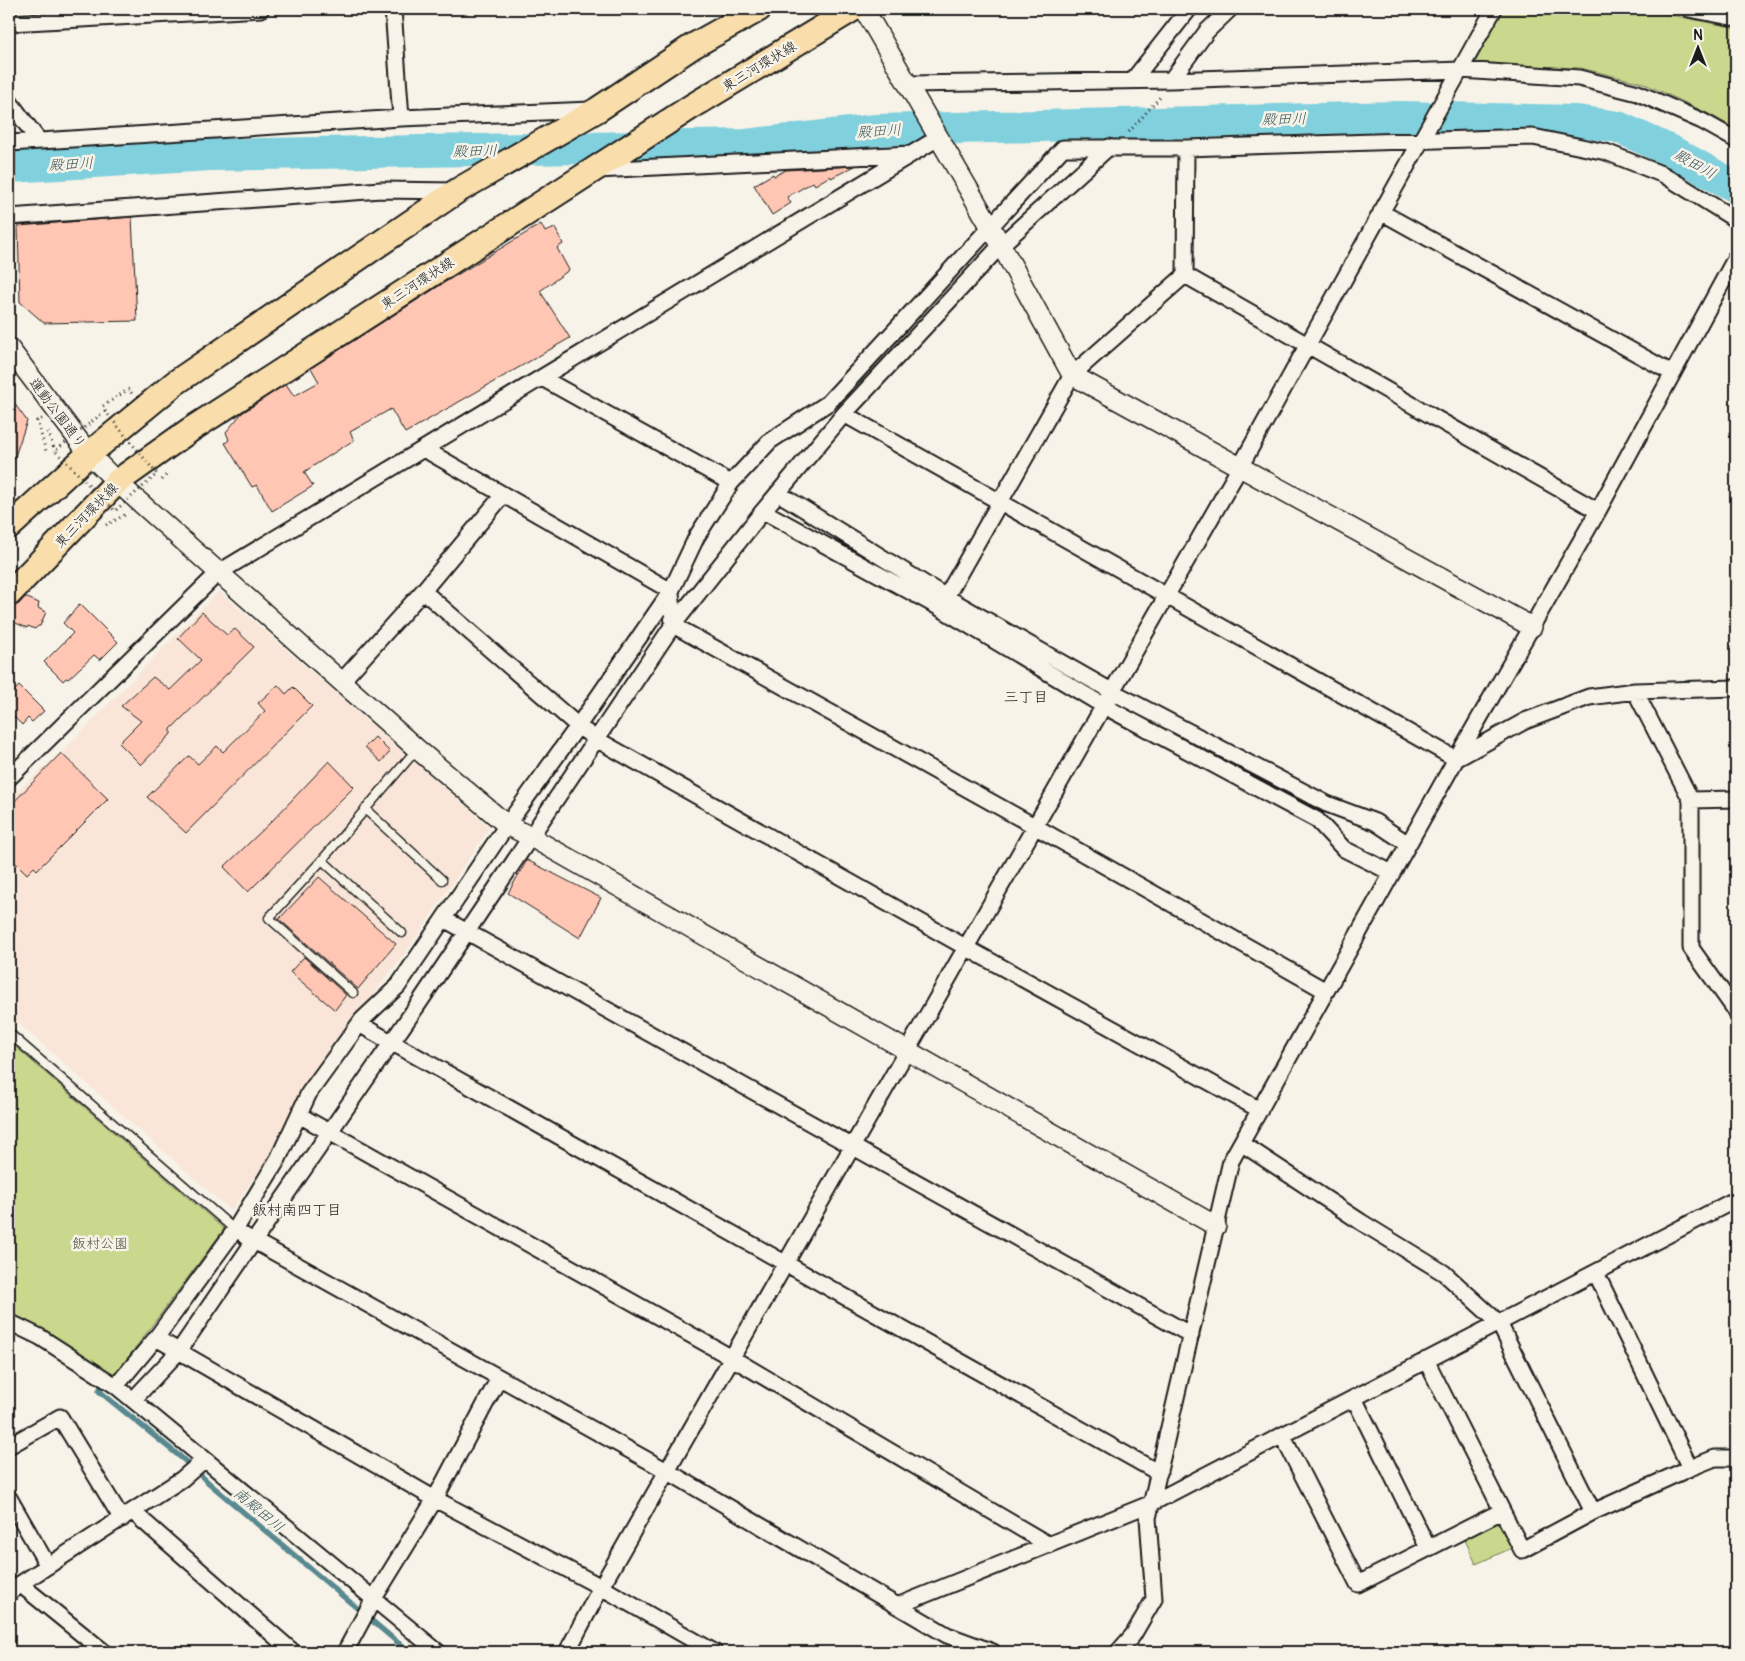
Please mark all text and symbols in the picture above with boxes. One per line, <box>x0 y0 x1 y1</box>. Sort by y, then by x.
north arrow <box>1672 22 1722 72</box>
text: N <box>1693 27 1703 44</box>
street label: 東三河環状線 <box>719 38 800 95</box>
water label: 殿田川 <box>1261 110 1307 129</box>
water label: 殿田川 <box>856 120 902 143</box>
water label: 殿田川 <box>452 142 498 161</box>
water label: 殿田川 <box>1670 145 1719 184</box>
water label: 殿田川 <box>48 154 94 175</box>
street label: 東三河環状線 <box>377 253 457 313</box>
street label: 運動公園通り <box>26 375 90 452</box>
street label: 東三河環状線 <box>51 479 122 551</box>
district label: 三丁目 <box>1003 688 1049 707</box>
district label: 飯村南四丁目 <box>252 1201 342 1220</box>
park label: 飯村公園 <box>72 1235 128 1252</box>
water label: 南殿田川 <box>230 1484 288 1537</box>

